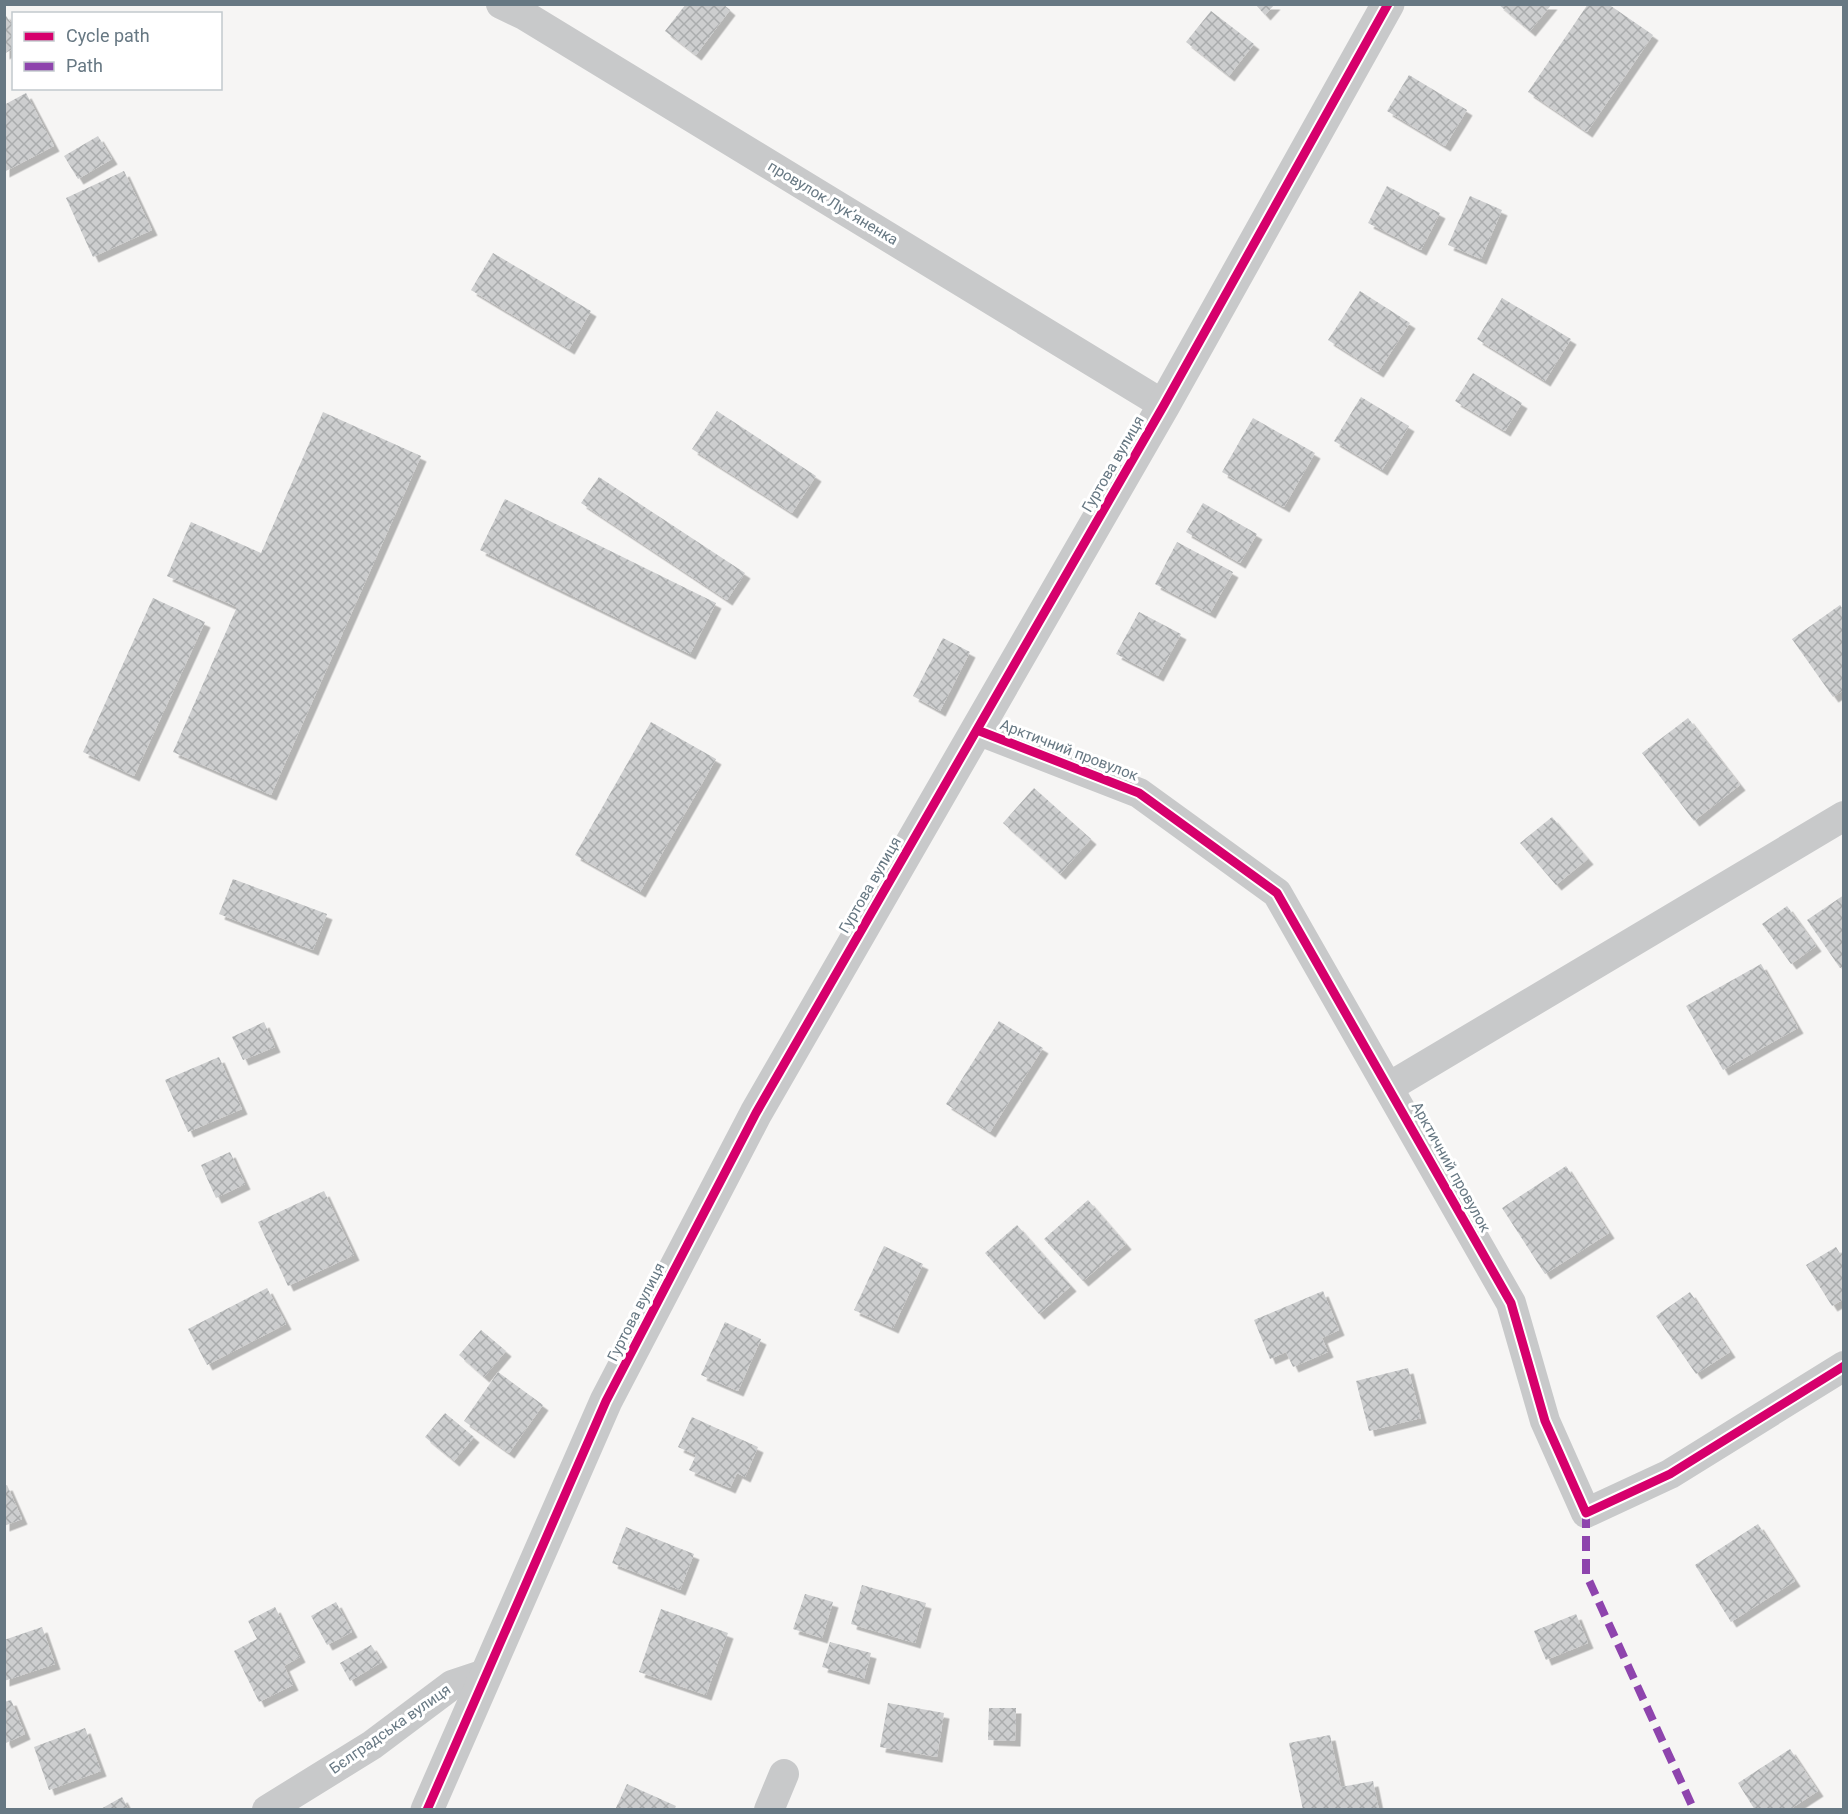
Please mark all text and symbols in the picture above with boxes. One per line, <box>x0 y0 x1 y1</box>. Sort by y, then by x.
legend <box>12 12 222 90</box>
text: Cycle path <box>66 25 150 46</box>
text: Path <box>66 55 103 76</box>
street label: провулок Лукʼяненка <box>765 157 901 249</box>
street label: Гуртова вулиця <box>1078 413 1148 515</box>
street label: Арктичний провулок <box>997 715 1141 785</box>
street label: Гуртова вулиця <box>835 834 905 936</box>
street label: Арктичний провулок <box>1408 1099 1494 1235</box>
street label: Гуртова вулиця <box>603 1260 669 1364</box>
street label: Бєлградська вулиця <box>326 1680 454 1778</box>

